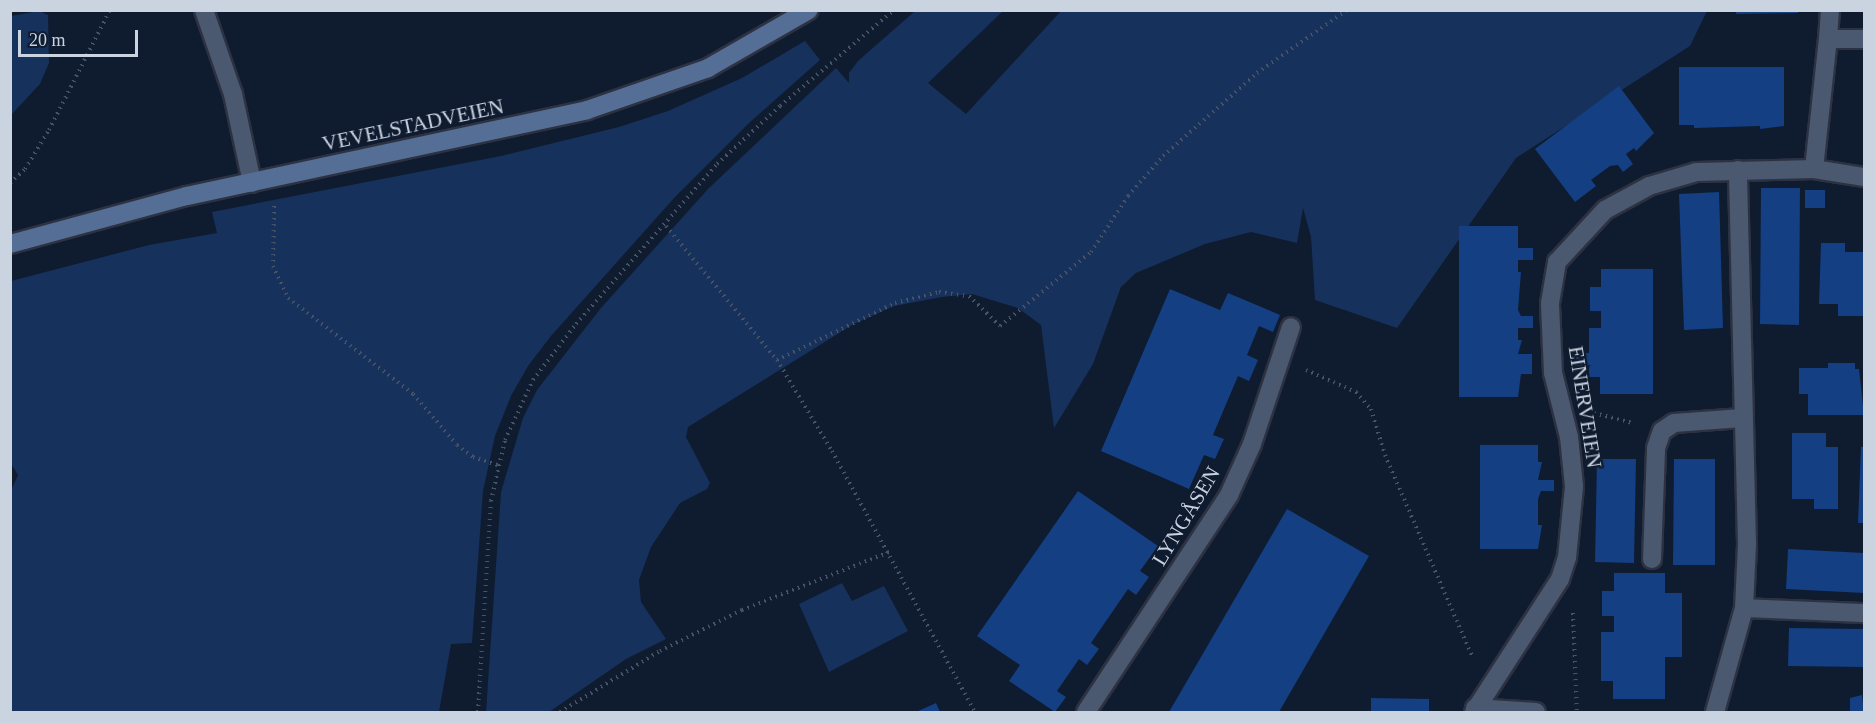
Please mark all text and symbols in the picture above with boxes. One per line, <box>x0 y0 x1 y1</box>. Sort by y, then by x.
scale bar <box>21 18 141 56</box>
text: 20 m <box>29 30 66 50</box>
street label: VEVELSTADVEIEN <box>320 93 506 157</box>
street label: EINERVEIEN <box>1563 344 1607 470</box>
street label: LYNGÅSEN <box>1147 462 1225 570</box>

